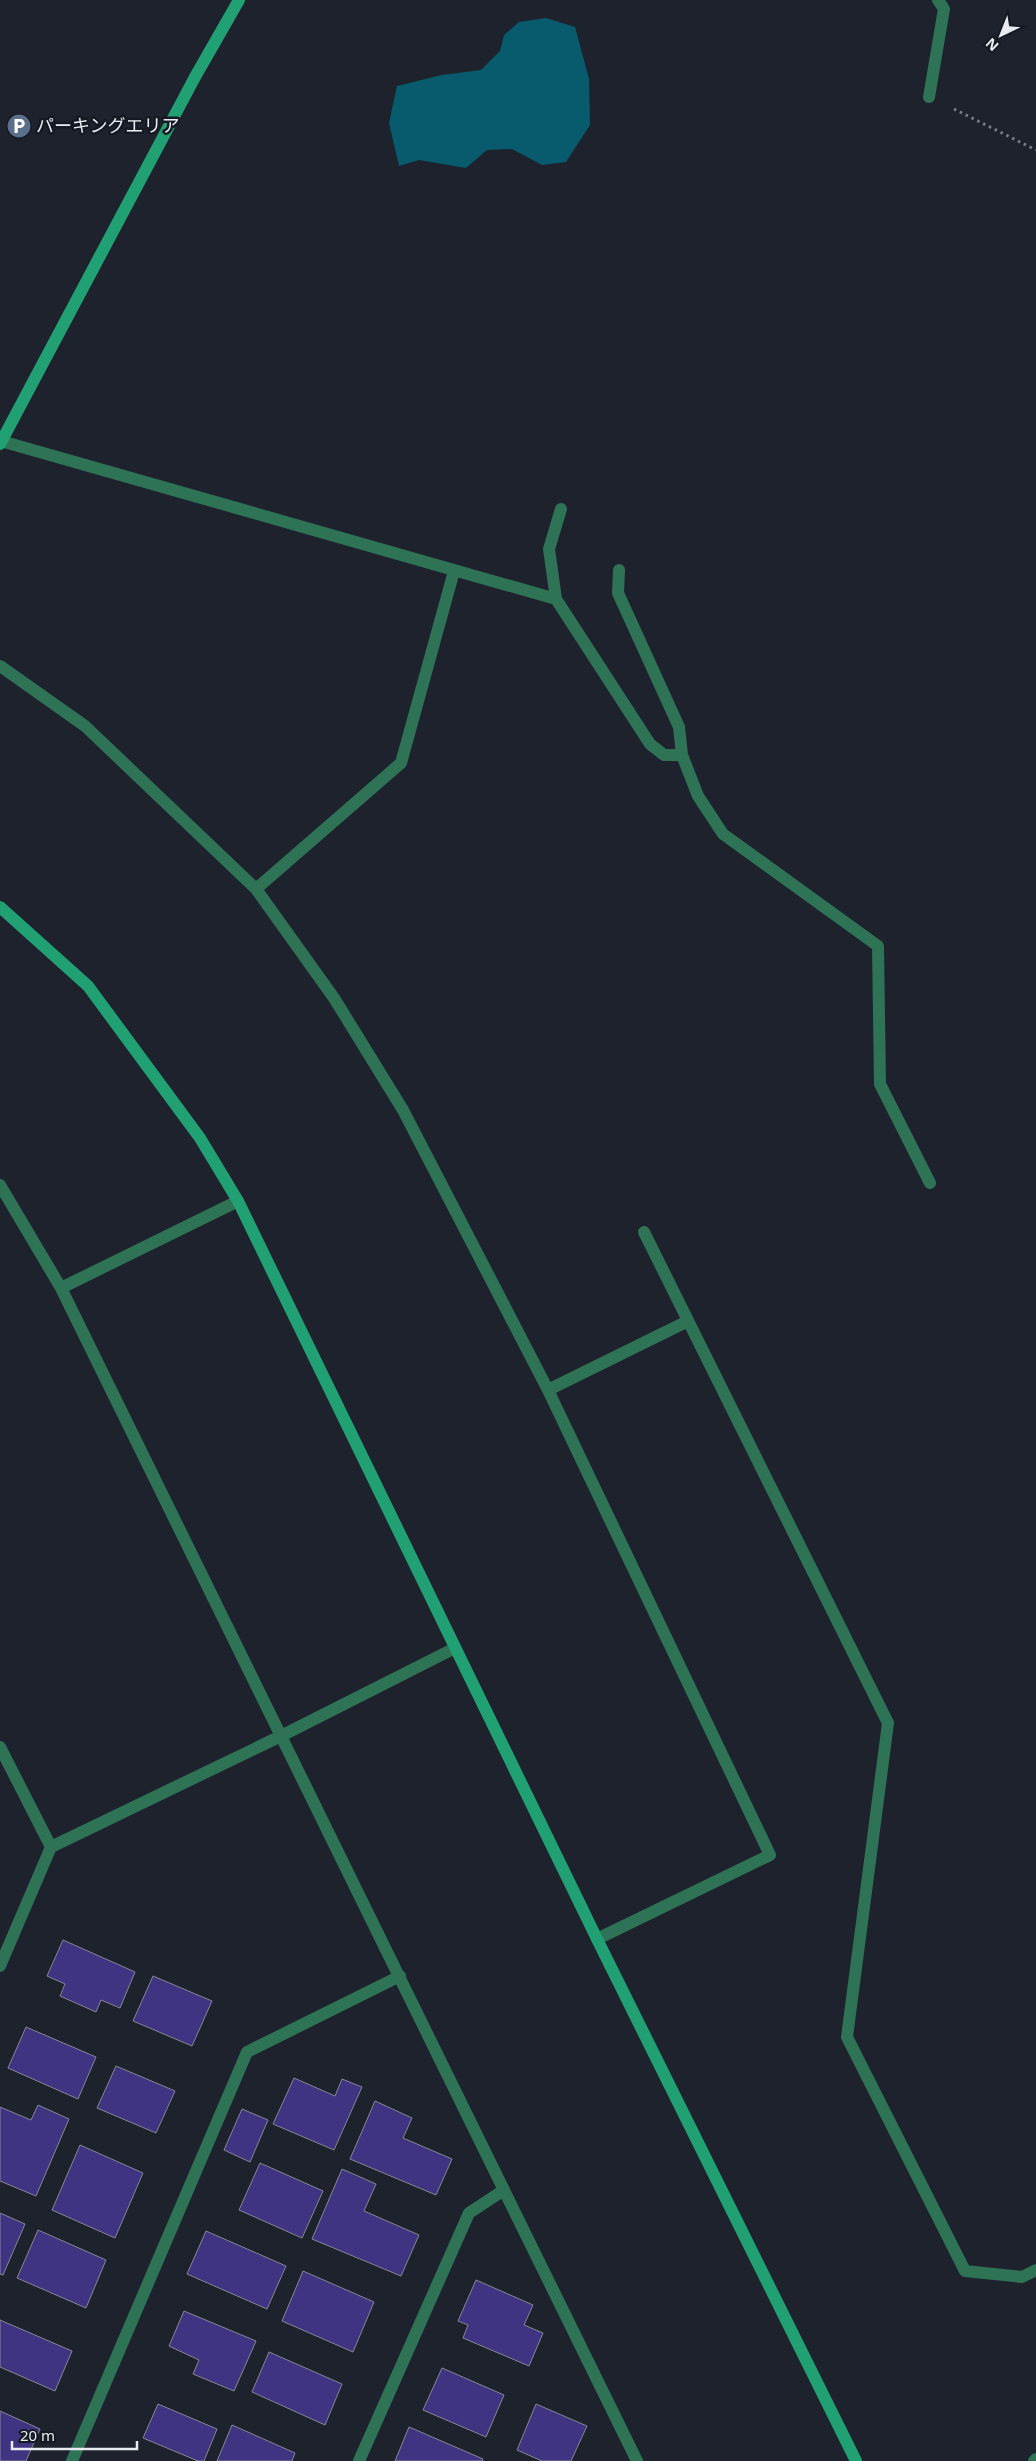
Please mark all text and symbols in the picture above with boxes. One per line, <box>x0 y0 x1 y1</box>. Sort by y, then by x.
north arrow <box>976 10 1026 60</box>
text: N <box>981 34 1002 56</box>
parking icon: パーキングエリア <box>6 113 32 139</box>
place label: パーキングエリア <box>36 113 179 137</box>
scale bar <box>12 2418 138 2450</box>
text: 20 m <box>20 2425 55 2445</box>

